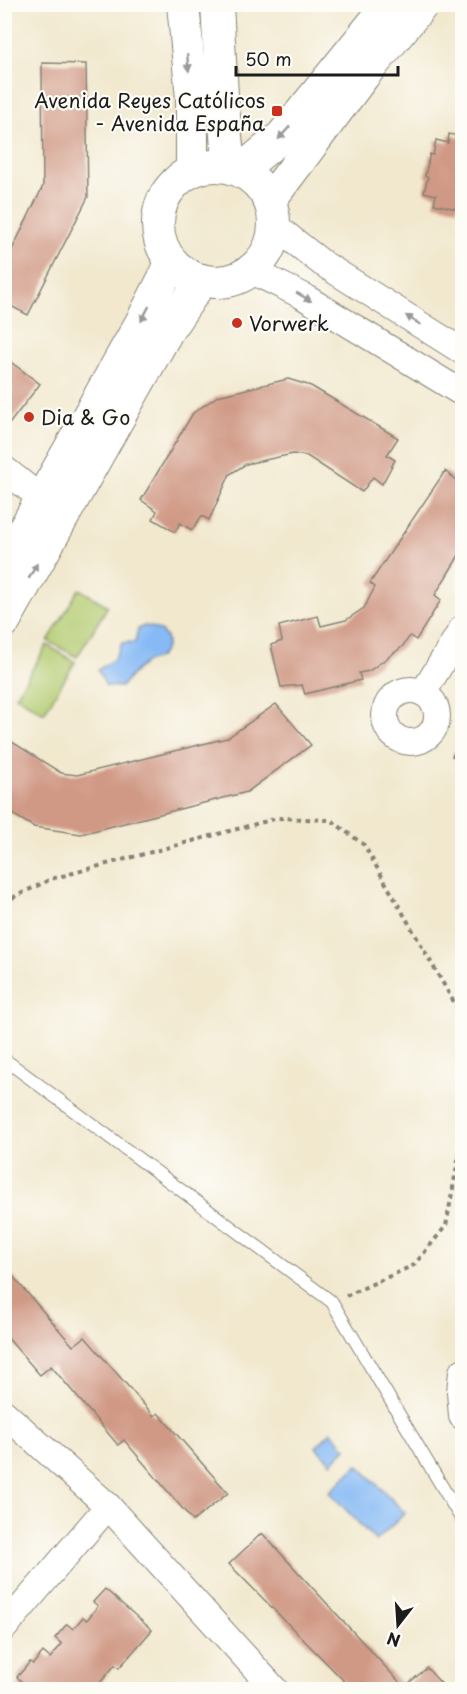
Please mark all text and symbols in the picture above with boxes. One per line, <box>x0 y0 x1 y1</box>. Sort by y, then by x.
scale bar <box>236 39 398 77</box>
text: 50 m <box>245 45 292 72</box>
one-way arrow <box>183 53 193 72</box>
place label: Avenida Reyes Católicos - Avenida España <box>34 85 265 138</box>
marker: Avenida Reyes Católicos - Avenida España <box>270 104 284 118</box>
one-way arrow <box>278 125 291 140</box>
one-way arrow <box>296 292 312 303</box>
one-way arrow <box>140 306 150 323</box>
place label: Vorwerk <box>249 308 329 338</box>
one-way arrow <box>405 315 421 326</box>
marker: Vorwerk <box>230 316 244 330</box>
place label: Dia & Go <box>41 402 130 432</box>
marker: Dia & Go <box>22 410 36 424</box>
one-way arrow <box>28 562 38 579</box>
north arrow <box>368 1595 428 1655</box>
text: N <box>384 1627 403 1654</box>

